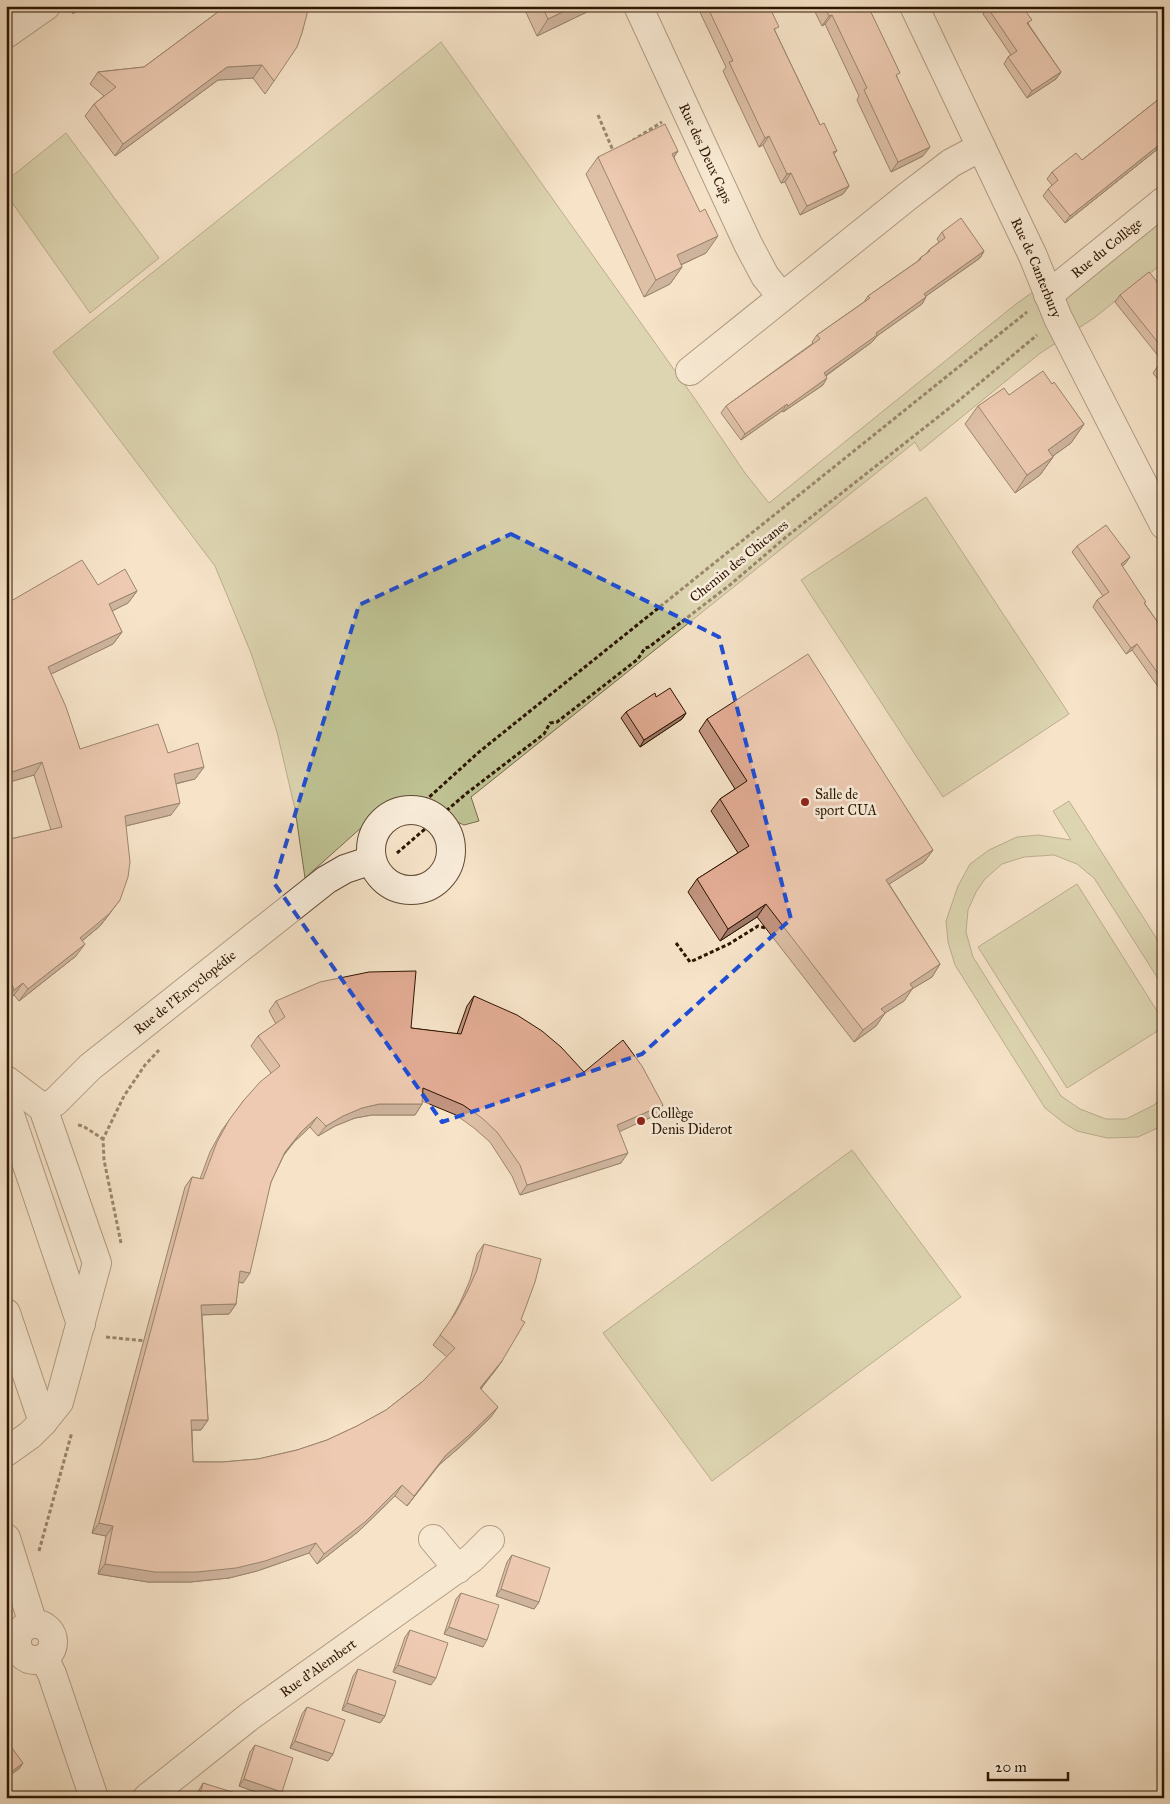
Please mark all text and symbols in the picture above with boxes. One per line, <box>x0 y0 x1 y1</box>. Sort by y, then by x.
street label: Rue des Deux Caps <box>676 100 736 206</box>
street label: Rue du Collège <box>1068 214 1145 281</box>
street label: Rue de Canterbury <box>1008 215 1066 320</box>
street label: Chemin des Chicanes <box>686 516 792 606</box>
place label: Salle de sport CUA <box>815 786 878 819</box>
marker: Salle de sport CUA <box>799 796 811 808</box>
street label: Rue de l'Encyclopédie <box>130 946 239 1038</box>
place label: Collège Denis Diderot <box>651 1105 732 1138</box>
marker: Collège Denis Diderot <box>635 1115 647 1127</box>
street label: Rue d'Alembert <box>276 1635 359 1701</box>
scale bar <box>988 1749 1068 1781</box>
text: 20 m <box>995 1758 1027 1776</box>

